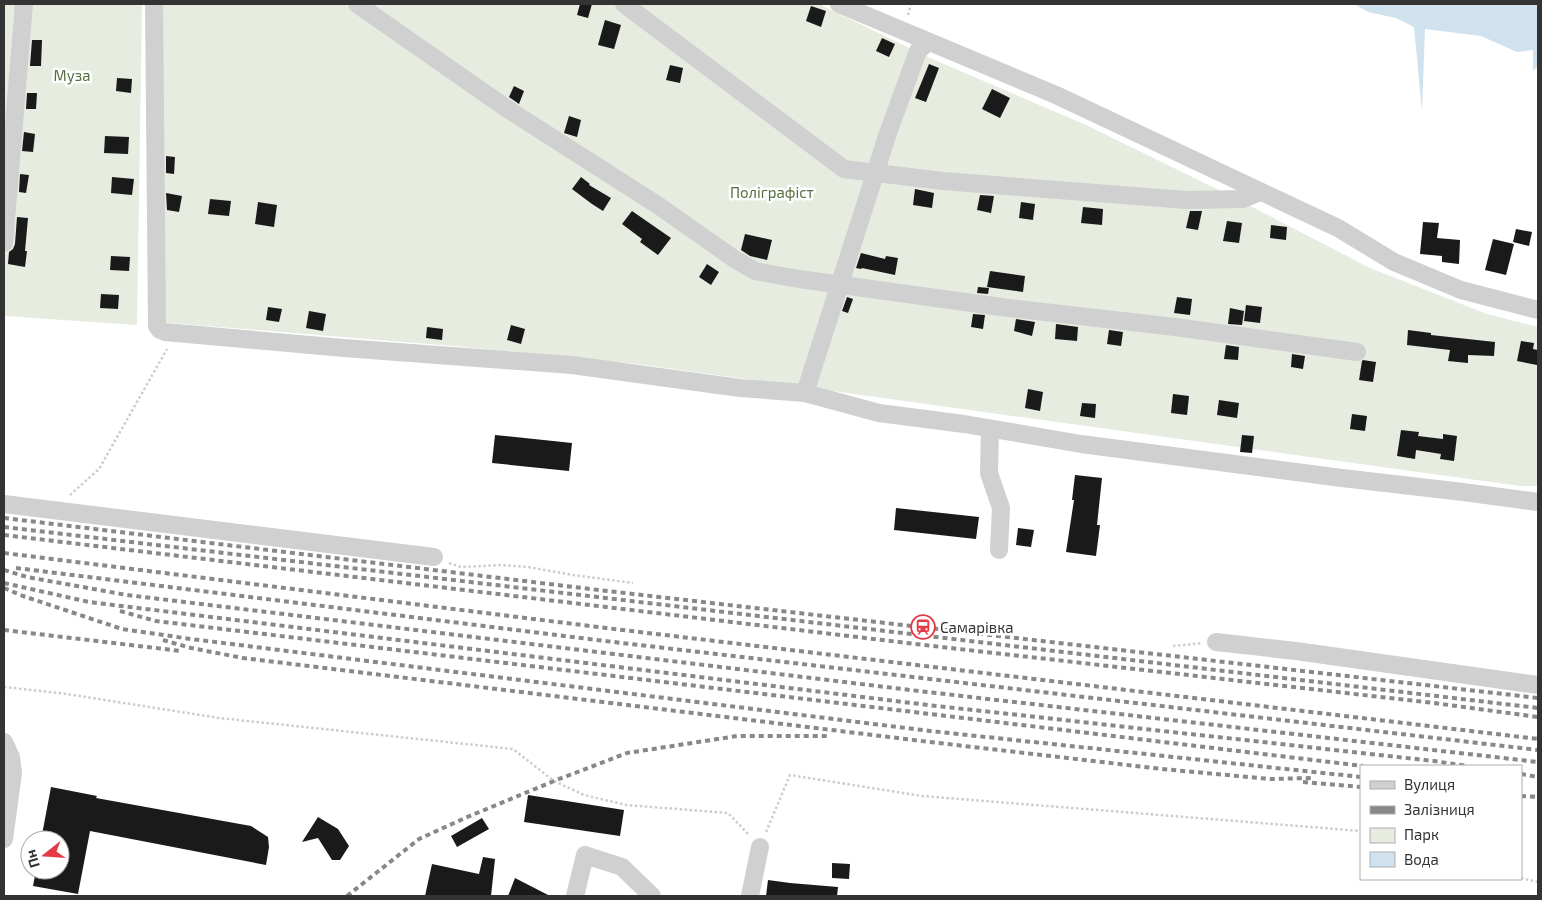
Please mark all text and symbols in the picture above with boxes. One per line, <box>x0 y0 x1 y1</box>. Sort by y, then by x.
park label: Муза <box>54 66 90 85</box>
park label: Поліграфіст <box>730 183 814 201</box>
station icon: Самарівка <box>910 614 936 640</box>
place label: Самарівка <box>940 618 1013 636</box>
legend <box>1360 765 1522 880</box>
text: Вулиця <box>1404 775 1455 794</box>
text: Залізниця <box>1404 800 1475 818</box>
text: Парк <box>1404 825 1439 843</box>
north arrow <box>20 830 70 880</box>
text: Пн <box>21 848 43 870</box>
text: Вода <box>1404 850 1439 868</box>

